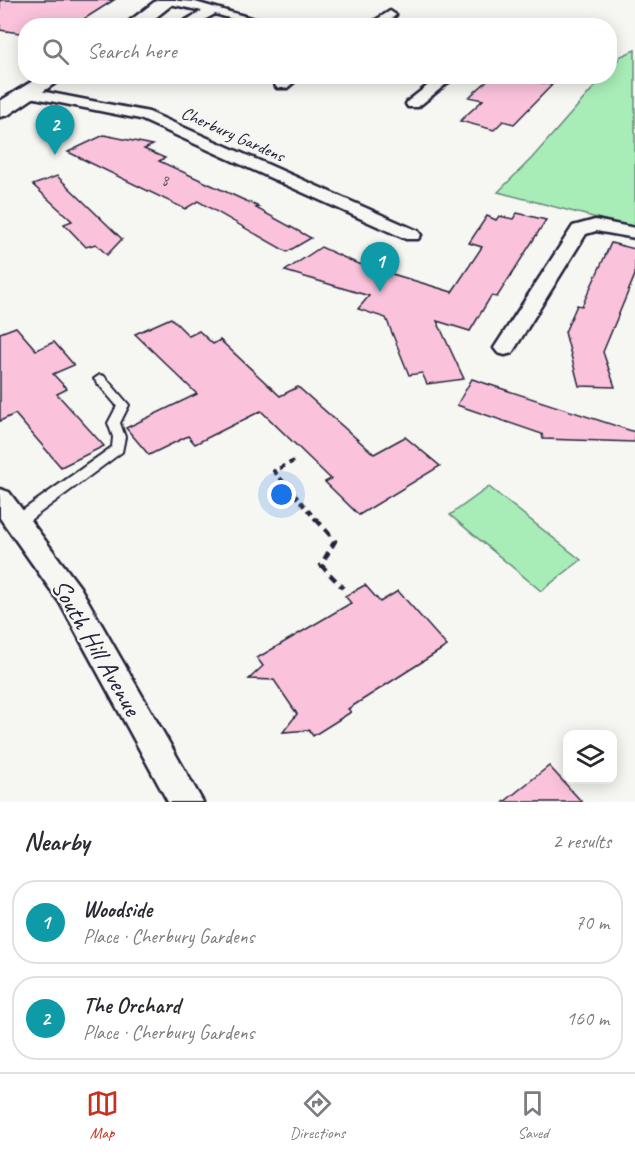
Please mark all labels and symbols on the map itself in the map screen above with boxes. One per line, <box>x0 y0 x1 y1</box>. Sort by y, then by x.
street label: Cherbury Gardens <box>178 101 290 167</box>
pin: 2 <box>36 106 74 155</box>
house number: 8 <box>162 171 170 190</box>
pin: 1 <box>360 242 400 292</box>
your location <box>267 480 296 509</box>
street label: South Hill Avenue <box>44 573 150 723</box>

